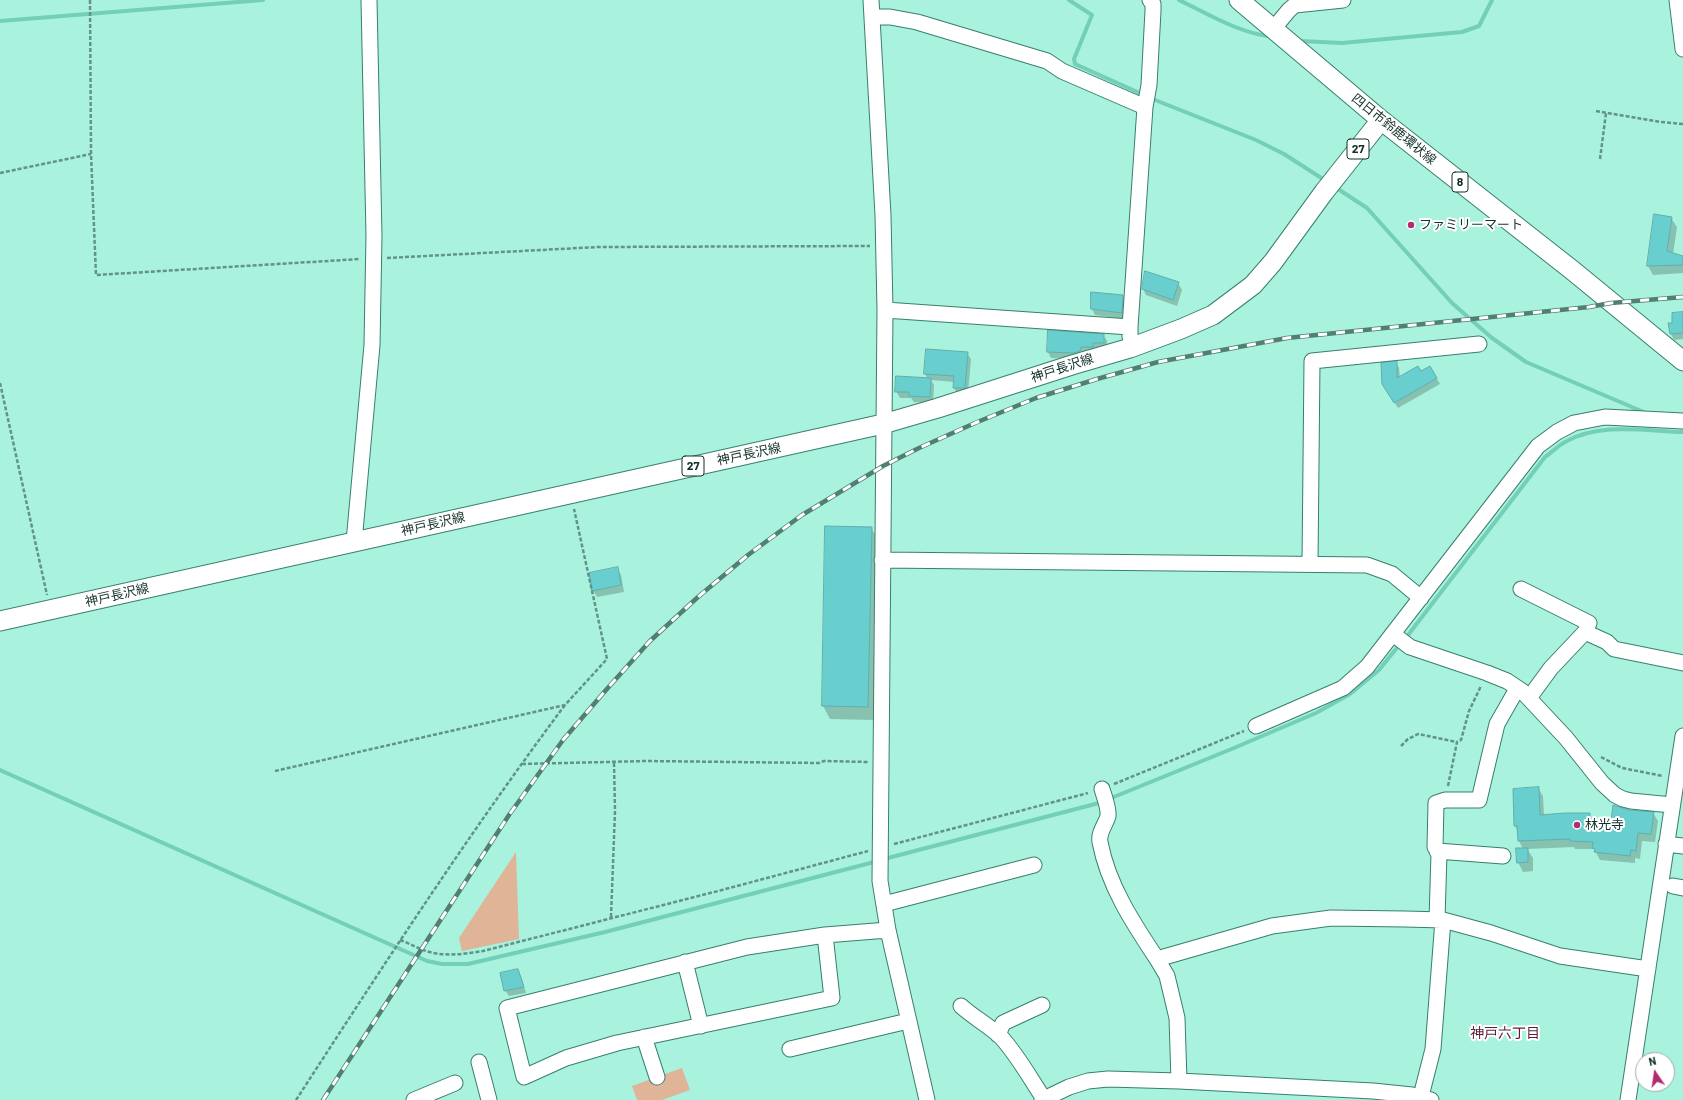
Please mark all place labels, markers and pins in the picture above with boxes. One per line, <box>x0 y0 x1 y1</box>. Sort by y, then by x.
place label: ファミリーマート <box>1419 217 1523 233</box>
marker: ファミリーマート <box>1406 220 1416 230</box>
place label: 林光寺 <box>1585 817 1624 833</box>
marker: 林光寺 <box>1572 820 1582 830</box>

